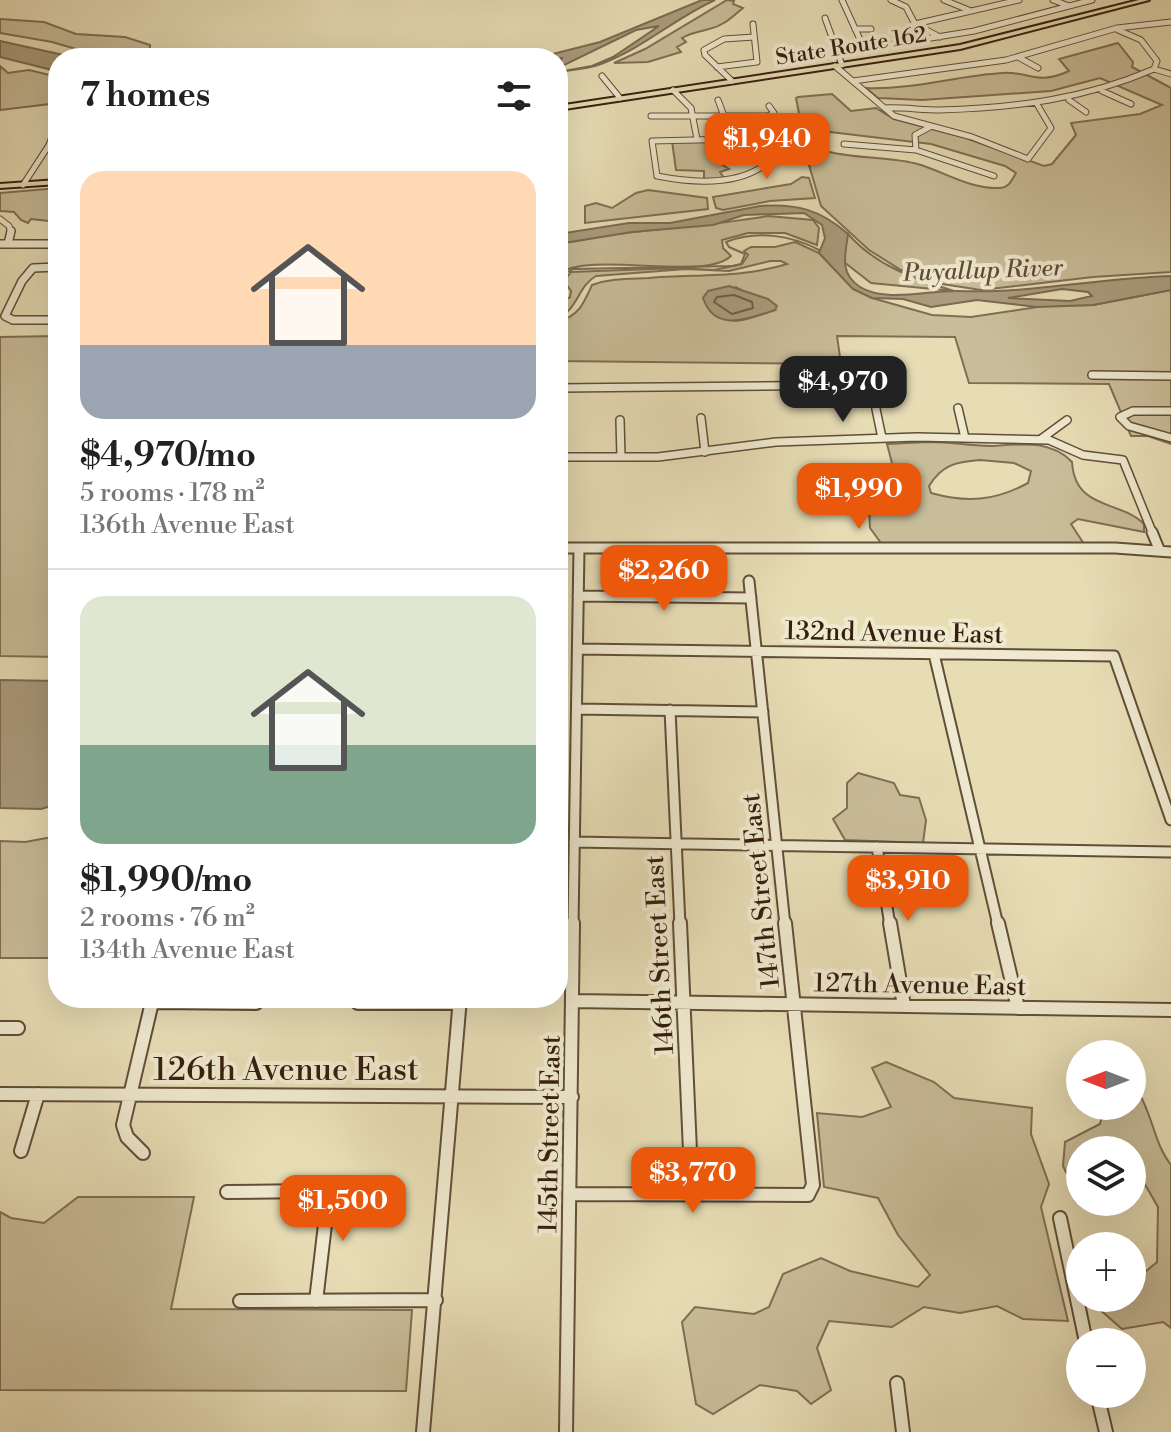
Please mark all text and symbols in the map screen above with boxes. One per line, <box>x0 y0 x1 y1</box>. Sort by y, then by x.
street label: State Route 162 <box>774 21 929 72</box>
icon: filters <box>492 74 536 118</box>
text: 7 homes <box>80 75 210 117</box>
pin: $1,940 <box>702 113 832 181</box>
text: $1,940 <box>723 123 811 155</box>
icon: home <box>236 223 380 367</box>
water label: Puyallup River <box>902 253 1064 289</box>
pin: $4,970 <box>778 356 908 424</box>
text: $4,970 <box>798 366 888 398</box>
text: $4,970/mo <box>80 435 256 477</box>
pin: $1,990 <box>794 463 924 531</box>
text: $1,990 <box>815 473 903 505</box>
text: 5 rooms · 178 m² <box>80 477 265 509</box>
text: 136th Avenue East <box>80 509 295 541</box>
pin: $2,260 <box>599 545 729 613</box>
text: $2,260 <box>618 555 710 587</box>
street label: 132nd Avenue East <box>784 615 1004 651</box>
icon: home <box>236 648 380 792</box>
street label: 147th Street East <box>735 792 787 990</box>
street label: 146th Street East <box>639 854 681 1055</box>
pin: $3,910 <box>843 855 973 923</box>
text: $1,990/mo <box>80 860 252 902</box>
text: $3,910 <box>865 865 951 897</box>
text: 2 rooms · 76 m² <box>80 902 255 934</box>
text: 134th Avenue East <box>80 934 295 966</box>
street label: 127th Avenue East <box>813 967 1027 1003</box>
street label: 145th Street East <box>532 1035 568 1233</box>
north arrow <box>1066 1040 1146 1120</box>
map controls <box>1066 1040 1146 1408</box>
street label: 126th Avenue East <box>153 1050 419 1090</box>
button: layers <box>1066 1136 1146 1216</box>
pin: $3,770 <box>628 1147 758 1215</box>
text: $3,770 <box>649 1157 737 1189</box>
pin: $1,500 <box>278 1175 408 1243</box>
text: $1,500 <box>298 1185 388 1217</box>
button: + <box>1066 1232 1146 1312</box>
button: − <box>1066 1328 1146 1408</box>

